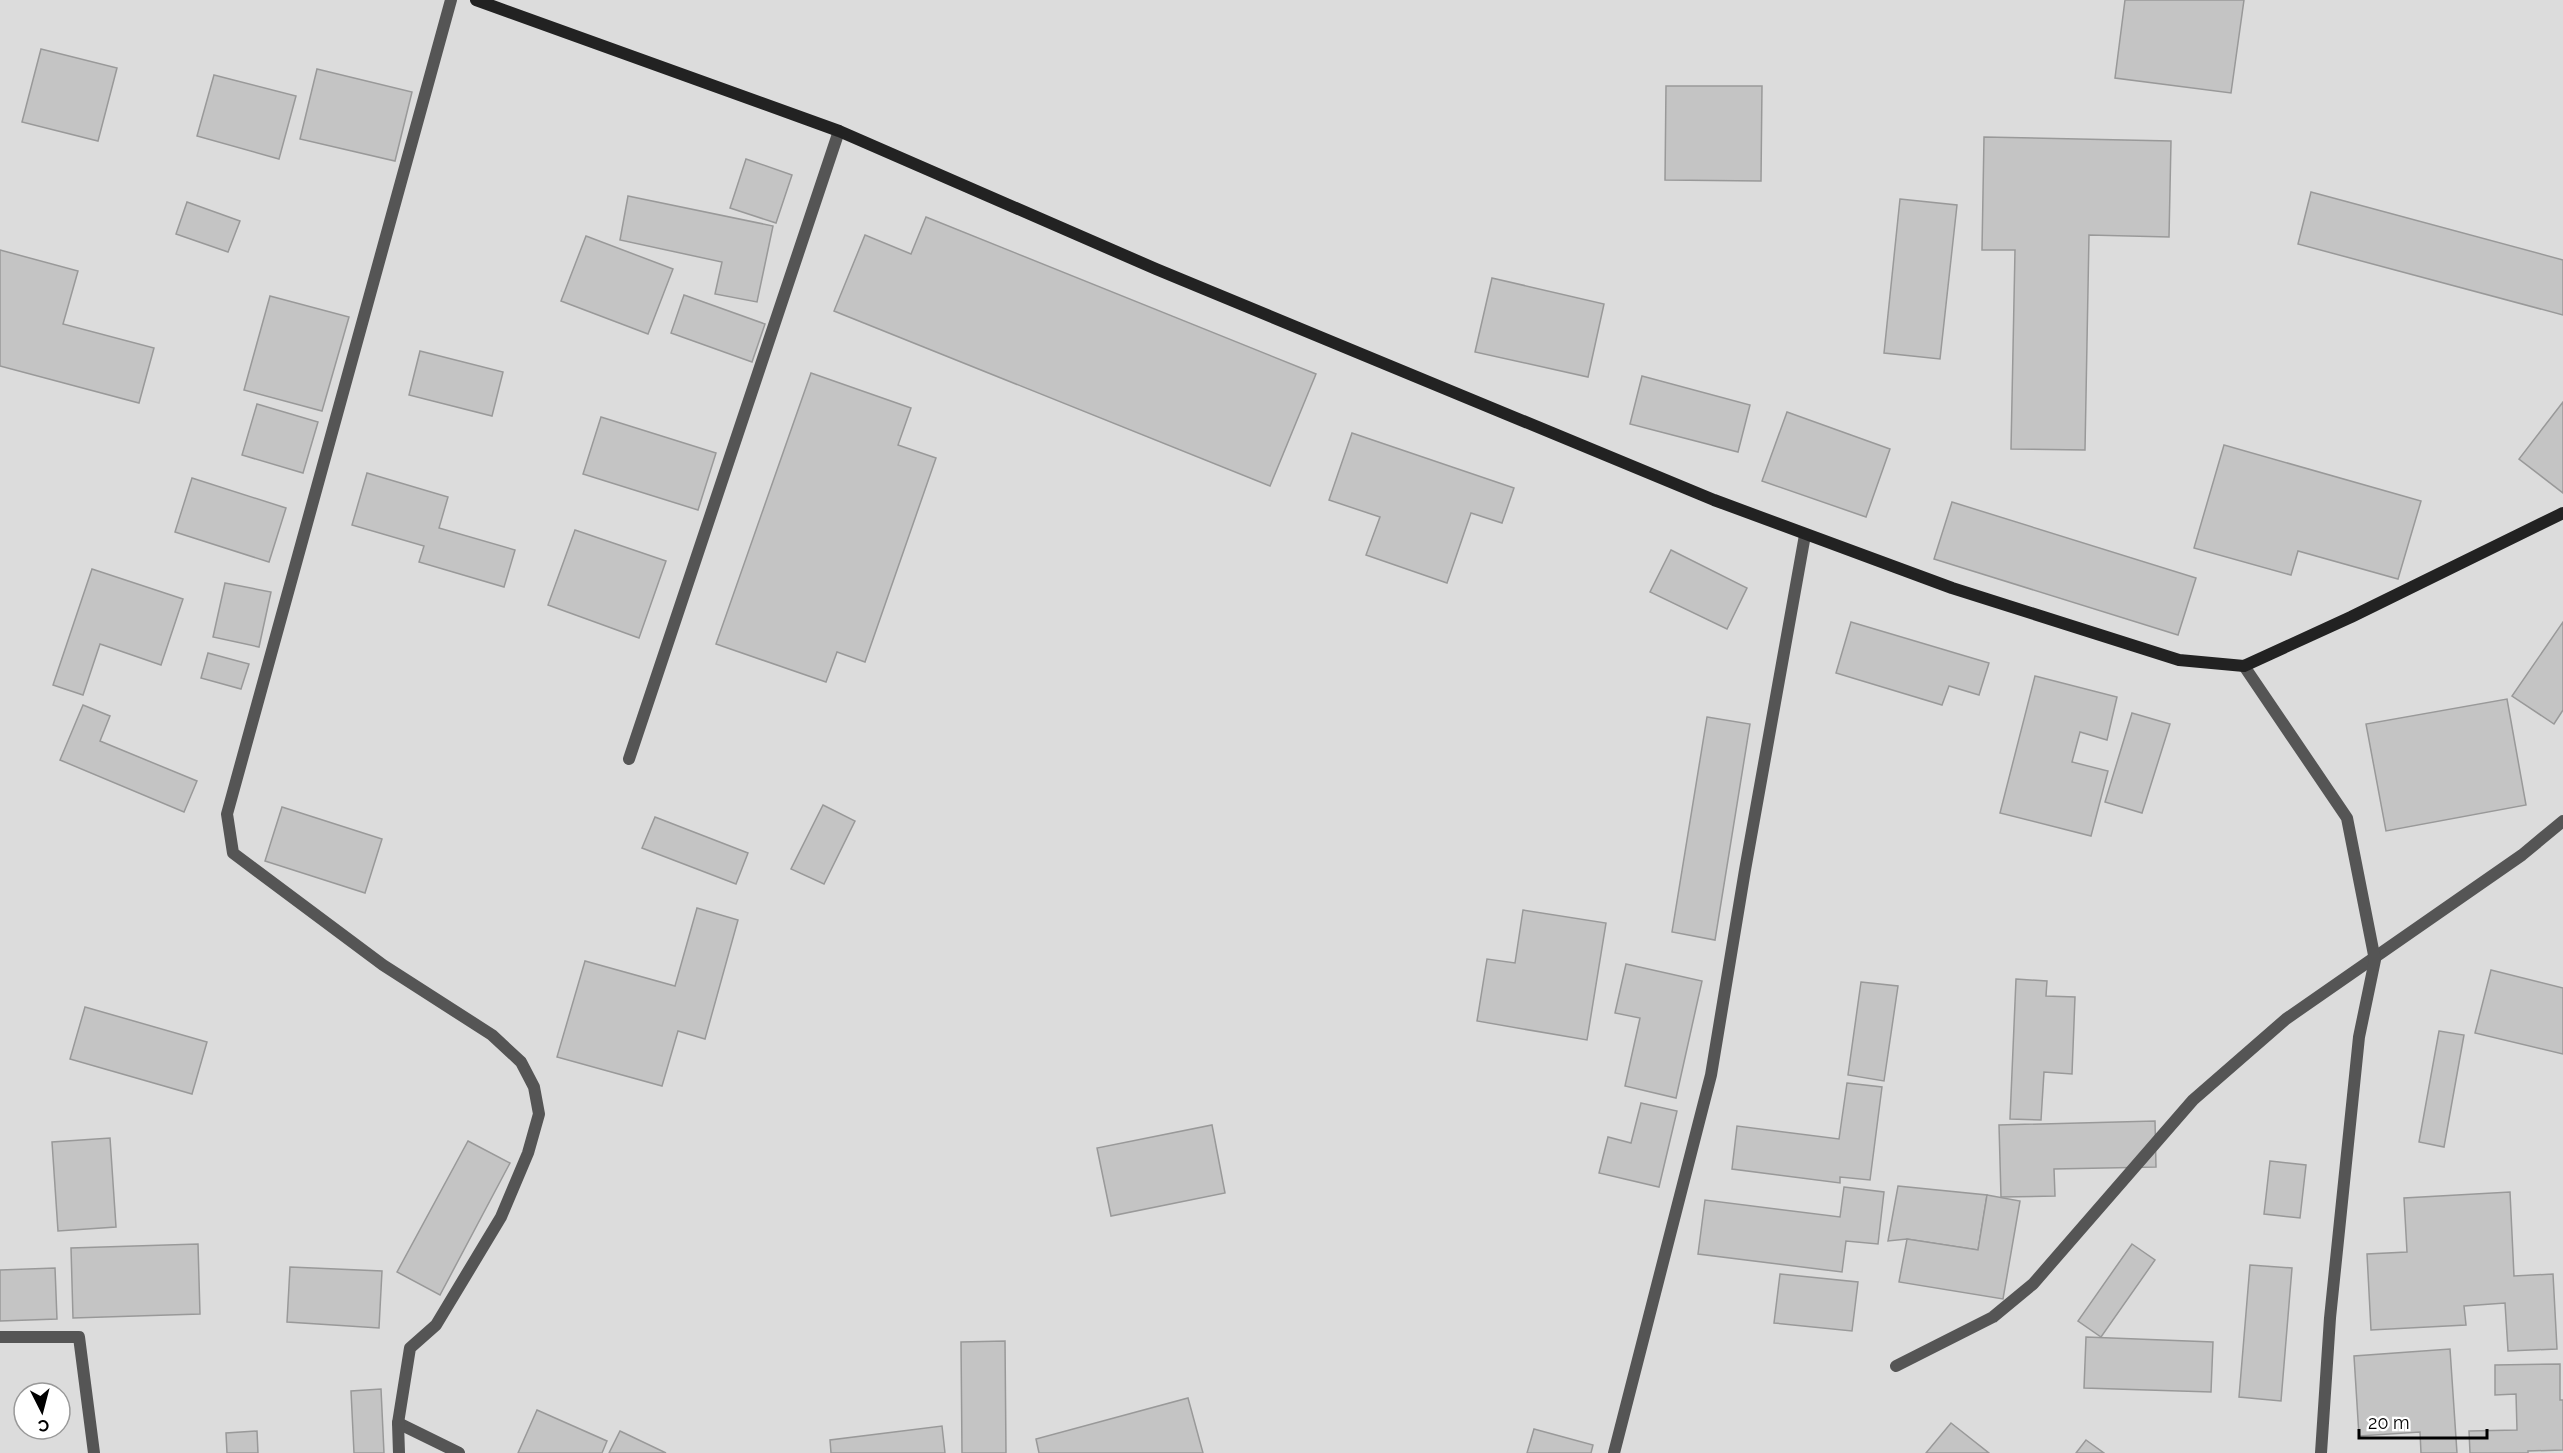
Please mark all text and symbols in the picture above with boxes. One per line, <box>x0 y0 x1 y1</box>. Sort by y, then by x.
north arrow <box>12 1381 72 1441</box>
scale bar <box>2359 1402 2486 1440</box>
text: 20 m <box>2368 1412 2410 1433</box>
text: С <box>37 1415 50 1435</box>

